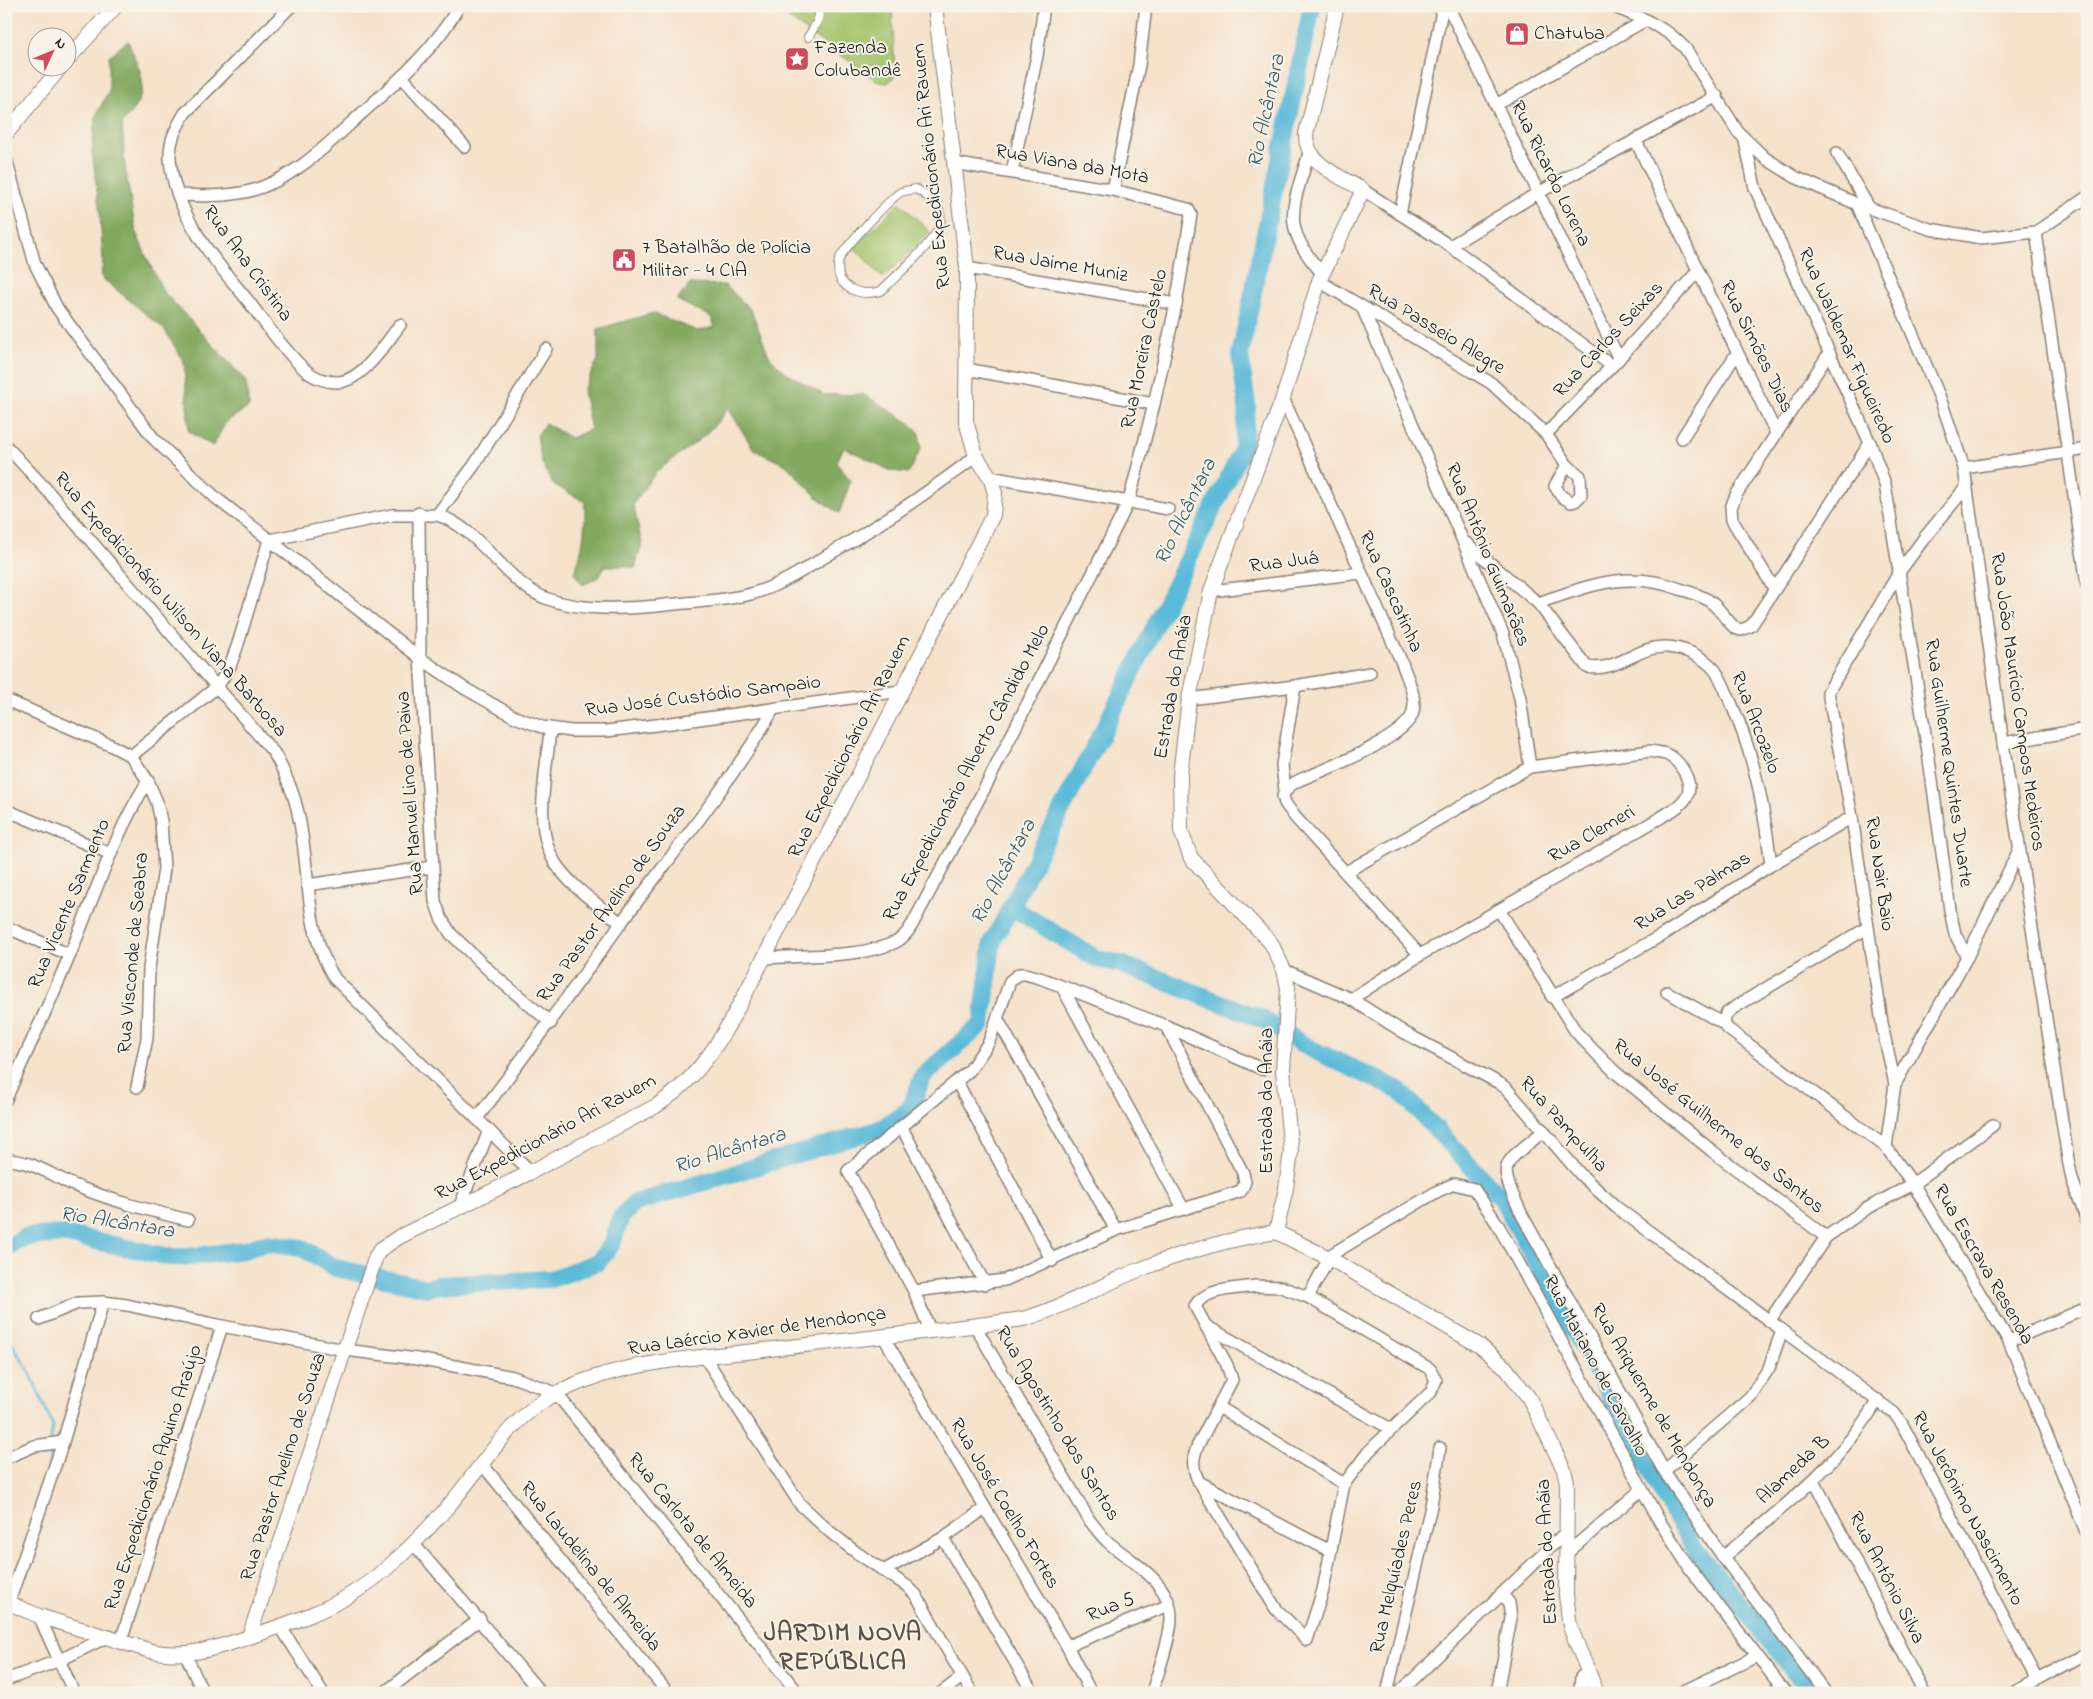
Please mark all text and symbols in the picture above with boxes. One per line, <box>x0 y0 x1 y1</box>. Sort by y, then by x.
place label: Chatuba <box>1534 20 1605 49</box>
shop icon: Chatuba <box>1504 21 1530 47</box>
north arrow <box>28 28 78 78</box>
text: N <box>49 33 71 55</box>
place label: Fazenda Colubandê <box>813 34 901 86</box>
street label: Rua Expedicionário Ari Rauem <box>905 42 959 290</box>
place icon: Fazenda Colubandê <box>784 46 810 72</box>
water label: Rio Alcântara <box>1240 51 1294 171</box>
street label: Rua Ricardo Lorena <box>1502 96 1598 252</box>
street label: Rua Viana da Mota <box>993 137 1151 193</box>
street label: Rua Ana Cristina <box>195 200 299 328</box>
place label: 7 Batalhão de Polícia Militar - 4 CIA <box>642 234 811 286</box>
street label: Rua Jaime Muniz <box>990 239 1131 291</box>
street label: Rua Waldemar Figueiredo <box>1789 243 1902 449</box>
public building icon: 7 Batalhão de Polícia Militar - 4 CIA <box>611 247 637 273</box>
street label: Rua Moreira Castelo <box>1114 266 1176 432</box>
street label: Rua Carlos Seixas <box>1547 275 1671 405</box>
street label: Rua Simões Dias <box>1711 276 1801 418</box>
street label: Rua Passeio Alegre <box>1361 277 1511 384</box>
water label: Rio Alcântara <box>1147 453 1225 570</box>
street label: Rua Antônio Guimarães <box>1437 459 1537 651</box>
street label: Rua Expedicionário Wilson Viana Barbosa <box>46 466 294 744</box>
street label: Rua Cascatinha <box>1350 527 1430 657</box>
street label: Rua Juá <box>1248 544 1320 582</box>
street label: Rua João Maurício Campos Medeiros <box>1982 551 2052 853</box>
street label: Estrada do Anáia <box>1147 612 1201 762</box>
street label: Rua Expedicionário Alberto Cândido Melo <box>876 619 1058 927</box>
street label: Rua Expedicionário Ari Rauem <box>781 630 919 864</box>
street label: Rua Guilherme Quintes Duarte <box>1916 637 1980 889</box>
street label: Rua José Custódio Sampaio <box>583 668 823 726</box>
street label: Rua Arcozelo <box>1722 668 1788 778</box>
street label: Rua Manuel Lino de Paiva <box>389 690 433 896</box>
street label: Rua Clemeri <box>1543 798 1641 872</box>
street label: Rua Pastor Avelino de Souza <box>530 799 694 1009</box>
water label: Rio Alcântara <box>964 813 1045 930</box>
street label: Rua Vicente Sarmento <box>21 815 119 993</box>
street label: Rua Nair Baio <box>1857 815 1901 933</box>
street label: Rua Las Palmas <box>1629 845 1757 939</box>
street label: Rua Visconde de Seabra <box>111 851 157 1055</box>
street label: Estrada do Anáia <box>1253 1028 1282 1174</box>
street label: Rua José Guilherme dos Santos <box>1606 1032 1830 1222</box>
street label: Rua Expedicionário Ari Rauem <box>430 1067 662 1209</box>
street label: Rua Pampulha <box>1512 1070 1614 1180</box>
water label: Rio Alcântara <box>670 1120 790 1182</box>
street label: Rua Escrava Resenda <box>1925 1179 2041 1351</box>
water label: Rio Alcântara <box>58 1199 177 1247</box>
street label: Rua Mariano de Carvalho <box>1535 1270 1655 1462</box>
street label: Rua Ariquerme de Mendonça <box>1582 1298 1724 1514</box>
street label: Rua Laércio Xavier de Mendonça <box>626 1300 888 1364</box>
street label: Rua Agostinho dos Santos <box>986 1321 1127 1527</box>
street label: Rua Expedicionário Aquino Araújo <box>97 1341 211 1615</box>
street label: Rua Pastor Avelino de Souza <box>233 1349 335 1585</box>
street label: Rua Jerônimo Nascimento <box>1903 1407 2031 1611</box>
street label: Rua José Coelho Fortes <box>941 1413 1067 1595</box>
street label: Alameda B <box>1751 1428 1837 1512</box>
street label: Rua Carlota de Almeida <box>620 1447 764 1615</box>
street label: Rua Laudelina de Almeida <box>512 1476 668 1658</box>
street label: Rua Melquíades Peres <box>1363 1478 1431 1656</box>
street label: Estrada do Anáia <box>1530 1478 1566 1626</box>
street label: Rua Antônio Silva <box>1840 1507 1932 1649</box>
street label: Rua 5 <box>1083 1585 1139 1631</box>
district label: JARDIM NOVA REPÚBLICA <box>764 1616 922 1681</box>

